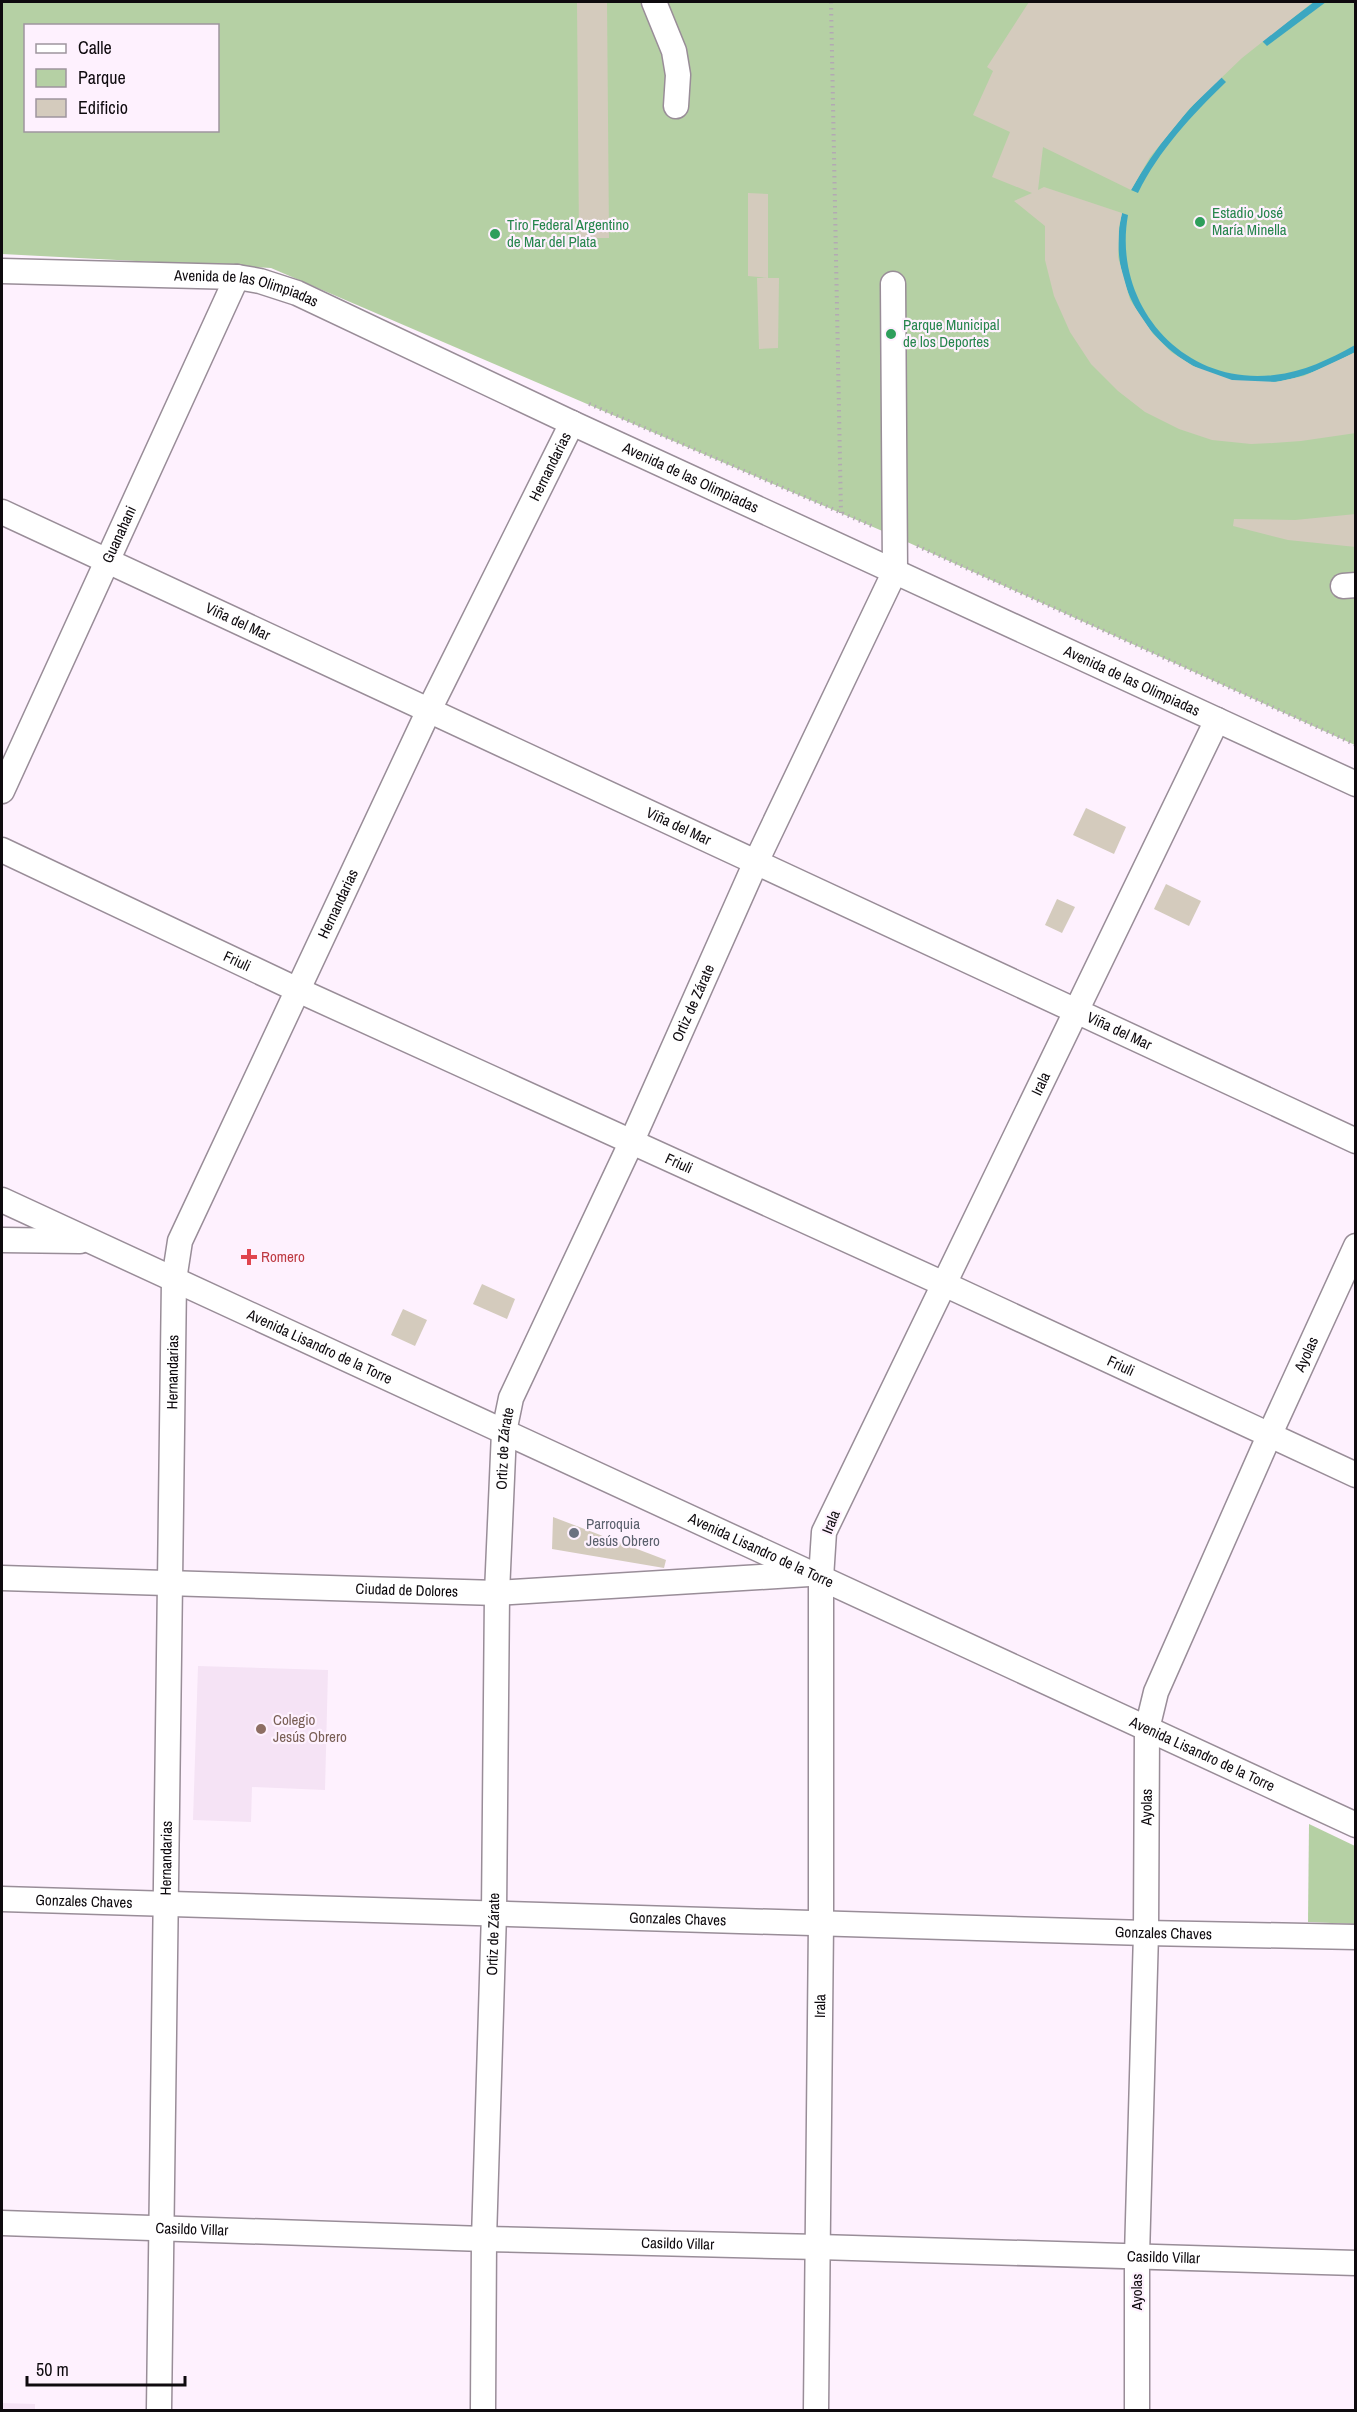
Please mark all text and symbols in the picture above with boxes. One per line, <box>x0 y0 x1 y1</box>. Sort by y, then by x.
legend <box>24 24 219 132</box>
text: Calle <box>78 35 112 60</box>
text: Parque <box>78 65 126 90</box>
text: Edificio <box>78 95 128 120</box>
place label: Estadio José María Minella <box>1212 202 1287 240</box>
place label: Tiro Federal Argentino de Mar del Plata <box>507 214 629 252</box>
marker: Estadio José María Minella <box>1193 215 1207 229</box>
marker: Tiro Federal Argentino de Mar del Plata <box>488 227 502 241</box>
street label: Avenida de las Olimpiadas <box>173 264 322 312</box>
place label: Parque Municipal de los Deportes <box>903 314 999 352</box>
marker: Parque Municipal de los Deportes <box>884 327 898 341</box>
street label: Hernandarias <box>524 428 576 504</box>
street label: Avenida de las Olimpiadas <box>618 436 762 518</box>
street label: Guanahani <box>97 502 141 566</box>
street label: Viña del Mar <box>202 597 274 645</box>
street label: Avenida de las Olimpiadas <box>1060 640 1204 721</box>
street label: Viña del Mar <box>643 802 715 850</box>
street label: Hernandarias <box>312 865 363 942</box>
street label: Friuli <box>220 945 254 976</box>
street label: Ortiz de Zárate <box>666 961 719 1045</box>
street label: Viña del Mar <box>1084 1006 1156 1055</box>
street label: Irala <box>1026 1068 1055 1099</box>
street label: Friuli <box>662 1148 696 1178</box>
place label: Romero <box>261 1246 305 1267</box>
marker: Romero <box>242 1250 256 1264</box>
street label: Avenida Lisandro de la Torre <box>243 1303 396 1389</box>
street label: Ayolas <box>1288 1333 1323 1376</box>
street label: Hernandarias <box>161 1335 183 1410</box>
street label: Friuli <box>1104 1350 1138 1381</box>
street label: Ortiz de Zárate <box>491 1405 519 1490</box>
street label: Avenida Lisandro de la Torre <box>684 1507 837 1593</box>
street label: Irala <box>816 1507 845 1537</box>
place label: Parroquia Jesús Obrero <box>586 1513 660 1551</box>
marker: Parroquia Jesús Obrero <box>567 1526 581 1540</box>
street label: Ciudad de Dolores <box>355 1578 458 1602</box>
place label: Colegio Jesús Obrero <box>273 1709 347 1747</box>
street label: Avenida Lisandro de la Torre <box>1126 1711 1279 1796</box>
marker: Colegio Jesús Obrero <box>254 1722 268 1736</box>
street label: Ayolas <box>1136 1789 1157 1827</box>
street label: Hernandarias <box>155 1821 177 1895</box>
street label: Gonzales Chaves <box>35 1889 133 1913</box>
street label: Ortiz de Zárate <box>481 1892 504 1976</box>
street label: Gonzales Chaves <box>629 1907 727 1931</box>
street label: Gonzales Chaves <box>1115 1921 1212 1944</box>
street label: Irala <box>809 1994 830 2018</box>
street label: Casildo Villar <box>155 2217 229 2241</box>
street label: Casildo Villar <box>641 2232 714 2254</box>
street label: Casildo Villar <box>1127 2245 1200 2268</box>
street label: Ayolas <box>1126 2274 1147 2311</box>
scale bar <box>27 2349 184 2387</box>
text: 50 m <box>36 2357 69 2382</box>

